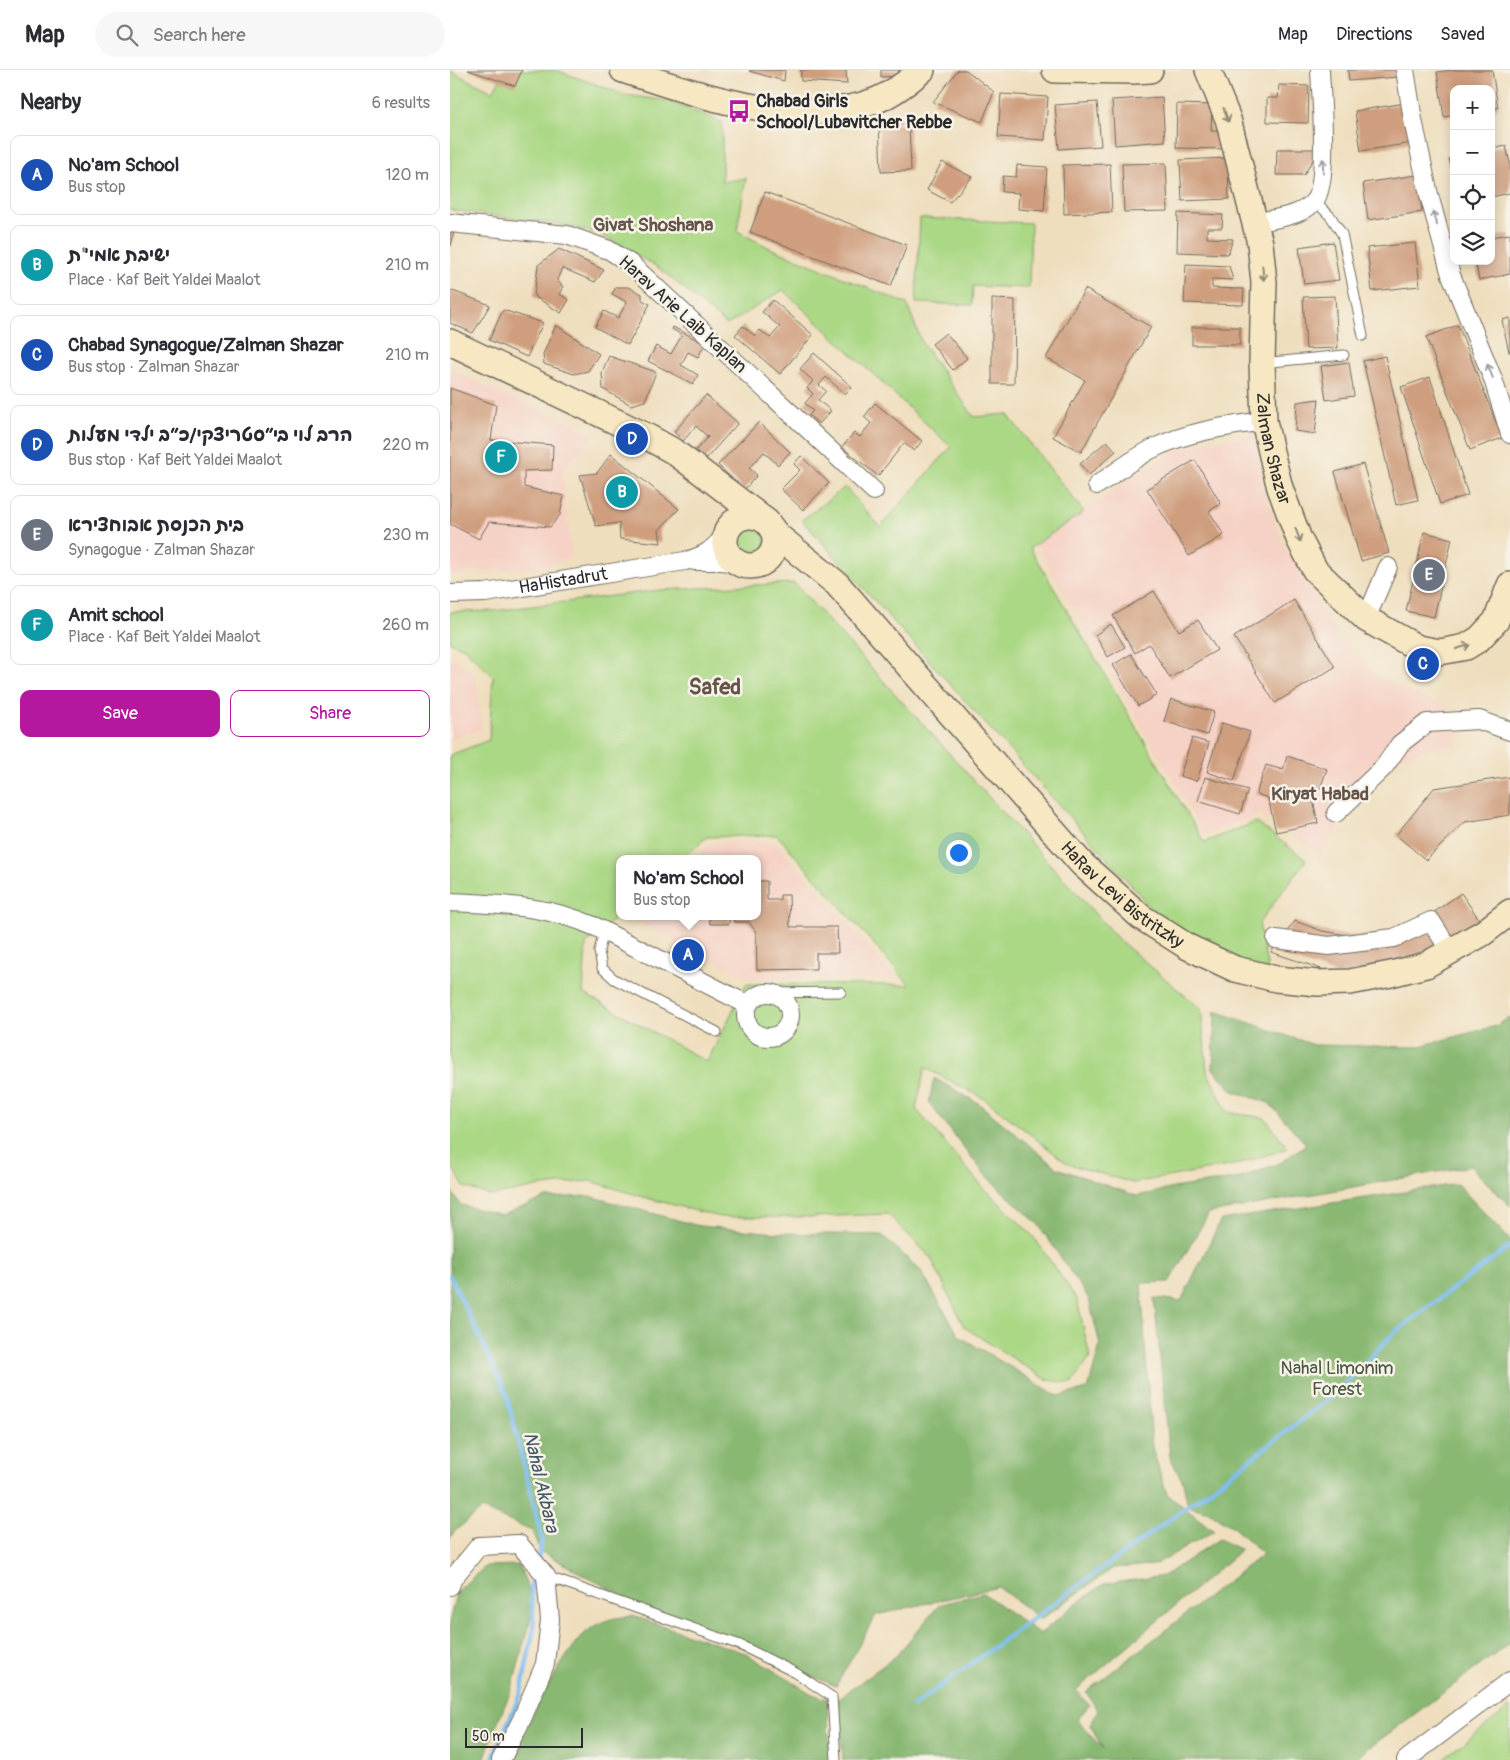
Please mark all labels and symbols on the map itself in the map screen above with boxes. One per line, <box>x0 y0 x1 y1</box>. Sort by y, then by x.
place label: Chabad Girls School/Lubavitcher Rebbe <box>756 90 953 134</box>
bus stop icon: Chabad Girls School/Lubavitcher Rebbe <box>726 98 752 124</box>
one-way arrow <box>1222 107 1231 123</box>
one-way arrow <box>1318 158 1328 174</box>
one-way arrow <box>1430 210 1439 226</box>
district label: Givat Shoshana <box>593 213 713 237</box>
street label: Harav Arie Laib Kaplan <box>614 251 752 378</box>
one-way arrow <box>1259 265 1268 281</box>
one-way arrow <box>1485 363 1494 379</box>
street label: Zalman Shazar <box>1251 392 1296 509</box>
pin: D <box>616 420 648 458</box>
pin: F <box>485 438 517 476</box>
pin: B <box>606 473 638 511</box>
one-way arrow <box>1294 527 1303 543</box>
pin: E <box>1413 556 1445 594</box>
street label: HaHistadrut <box>517 562 610 599</box>
one-way arrow <box>1455 641 1471 651</box>
pin: C <box>1407 645 1439 683</box>
district label: Safed <box>689 673 741 701</box>
district label: Kiryat Habad <box>1271 782 1369 806</box>
street label: HaRav Levi Bistritzky <box>1055 837 1188 954</box>
your location <box>946 840 972 866</box>
pin: A <box>672 936 704 974</box>
park label: Nahal Limonim Forest <box>1281 1357 1393 1401</box>
water label: Nahal Akbara <box>518 1430 564 1536</box>
scale bar <box>465 1725 582 1748</box>

